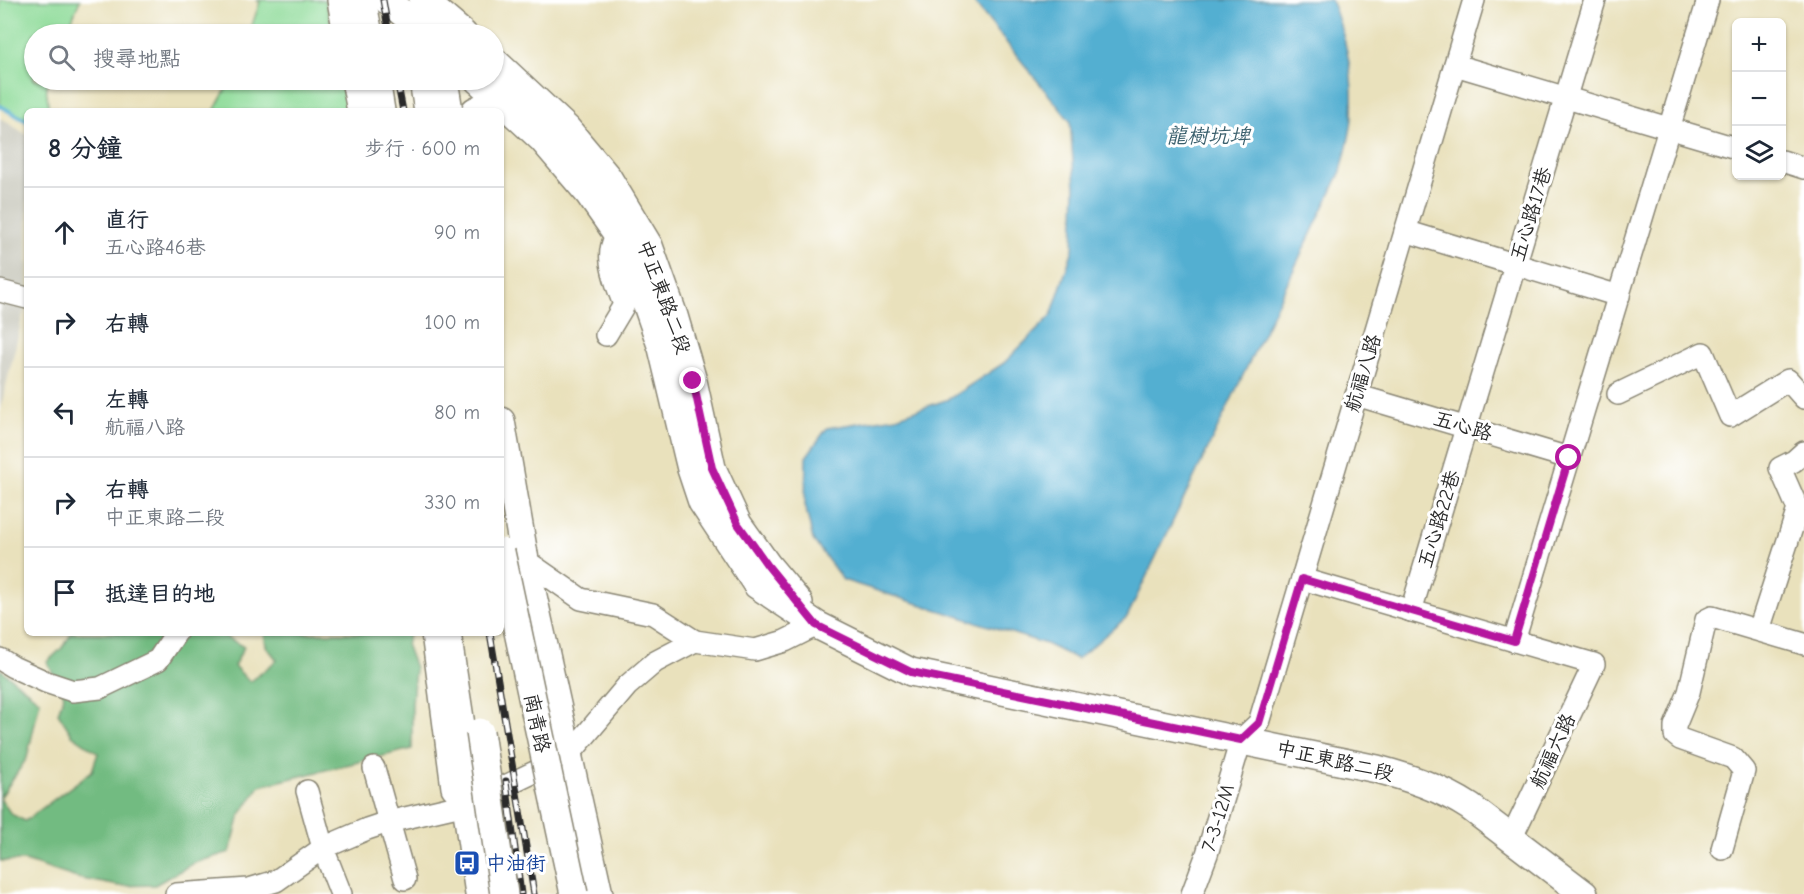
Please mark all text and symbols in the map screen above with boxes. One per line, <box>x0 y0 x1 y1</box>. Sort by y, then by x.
map controls <box>1732 18 1786 180</box>
button: + <box>1732 18 1786 72</box>
search box <box>24 24 504 90</box>
icon: search <box>45 41 78 74</box>
text: 搜尋地點 <box>93 46 181 72</box>
button: − <box>1732 72 1786 126</box>
water label: 龍樹坑埤 <box>1166 124 1252 148</box>
button: layers <box>1732 126 1786 180</box>
text: 8 分鐘 <box>48 134 123 164</box>
text: 步行 · 600 m <box>365 137 480 160</box>
street label: 五心路17巷 <box>1506 163 1557 264</box>
text: 直行 <box>105 207 149 233</box>
icon: ahead <box>48 216 81 249</box>
text: 90 m <box>434 221 480 244</box>
text: 五心路46巷 <box>105 236 206 259</box>
street label: 中正東路二段 <box>633 237 695 357</box>
icon: right <box>48 306 81 339</box>
text: 右轉 <box>105 311 149 337</box>
text: 100 m <box>425 311 480 334</box>
street label: 航福八路 <box>1340 330 1386 415</box>
route end <box>679 367 705 393</box>
text: 左轉 <box>105 387 149 413</box>
icon: left <box>48 396 81 429</box>
text: 80 m <box>434 401 480 424</box>
street label: 五心路 <box>1431 407 1496 446</box>
text: 航福八路 <box>105 416 185 439</box>
route start <box>1555 444 1581 470</box>
street label: 五心路22巷 <box>1413 466 1465 571</box>
text: 右轉 <box>105 477 149 503</box>
icon: right <box>48 486 81 519</box>
text: 330 m <box>424 491 480 514</box>
text: 中正東路二段 <box>105 506 225 529</box>
icon: arrive <box>48 576 81 609</box>
text: 抵達目的地 <box>105 581 215 607</box>
street label: 南青路 <box>520 691 555 756</box>
street label: 航福六路 <box>1526 709 1581 792</box>
street label: 中正東路二段 <box>1274 736 1396 786</box>
street label: 7-3-12M <box>1197 782 1239 854</box>
bus stop icon: 中油街 <box>452 848 482 878</box>
place label: 中油街 <box>486 852 546 875</box>

